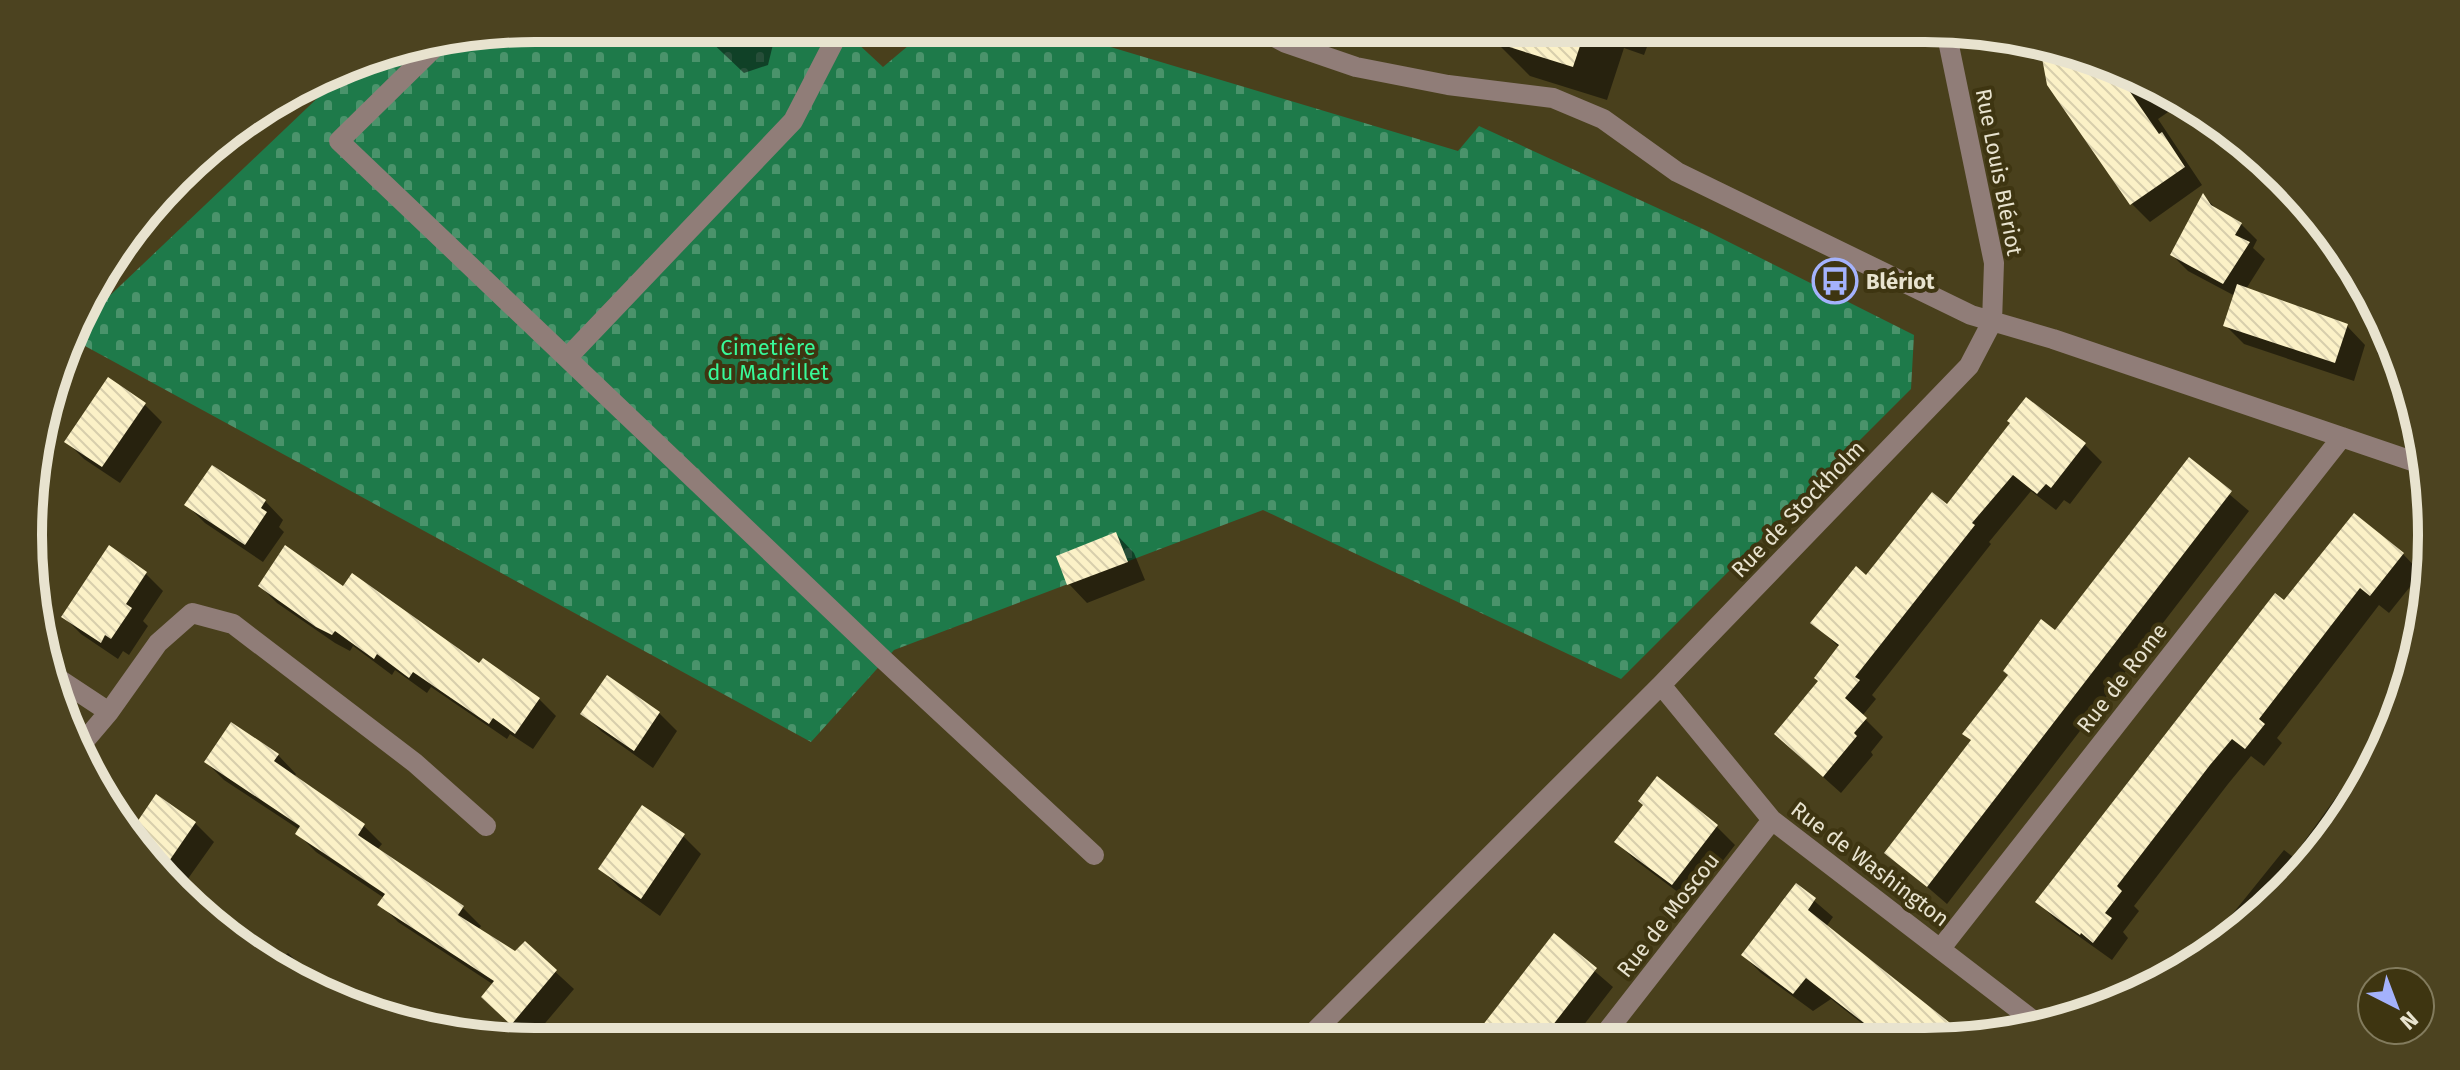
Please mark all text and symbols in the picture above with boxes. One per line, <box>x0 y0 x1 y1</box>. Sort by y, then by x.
street label: Rue Louis Blériot <box>1970 86 2028 258</box>
bus stop icon: Blériot <box>1811 257 1859 305</box>
place label: Blériot <box>1866 268 1935 295</box>
park label: Cimetière du Madrillet <box>707 334 829 386</box>
street label: Rue de Stockholm <box>1726 435 1870 583</box>
street label: Rue de Rome <box>2071 618 2173 738</box>
street label: Rue de Washington <box>1786 796 1954 932</box>
street label: Rue de Moscou <box>1611 847 1725 983</box>
north arrow <box>2356 966 2436 1046</box>
text: N <box>2395 1006 2424 1035</box>

